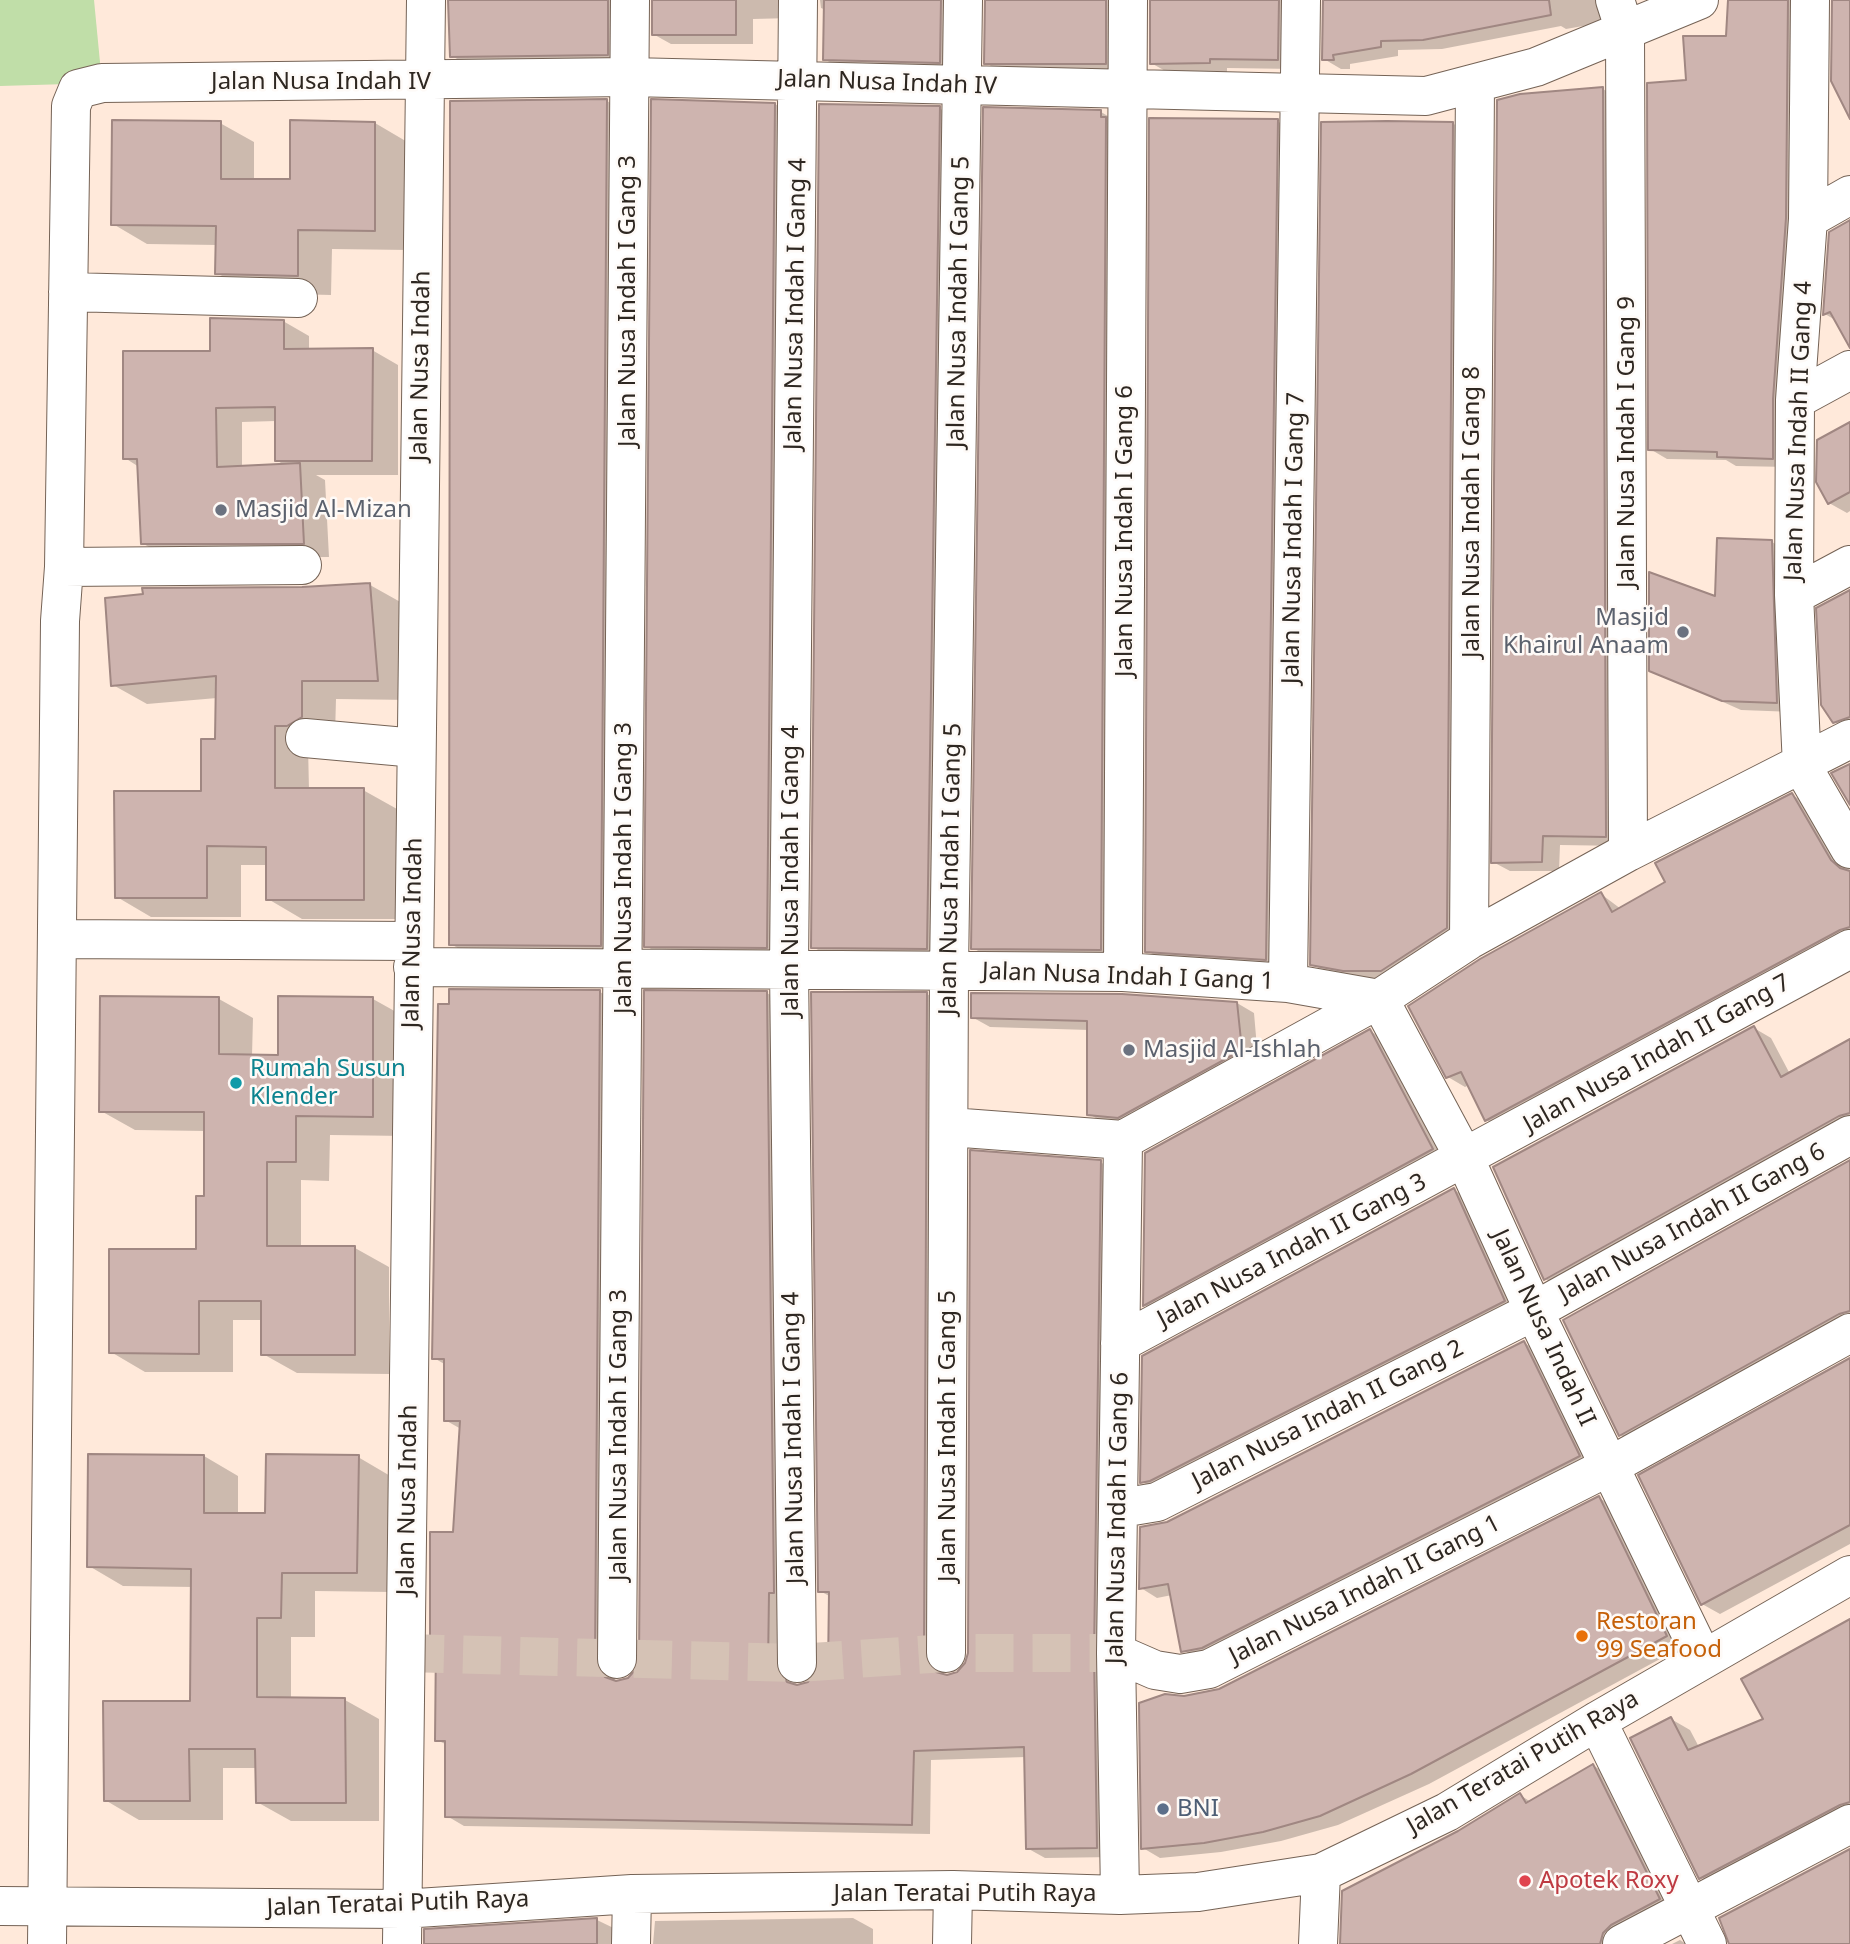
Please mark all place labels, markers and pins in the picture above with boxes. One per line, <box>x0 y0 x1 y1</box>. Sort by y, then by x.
place label: Masjid Al-Mizan <box>235 496 412 524</box>
marker: Masjid Al-Mizan <box>213 502 229 518</box>
place label: Masjid Khairul Anaam <box>1503 604 1669 660</box>
marker: Masjid Khairul Anaam <box>1675 624 1691 640</box>
place label: Masjid Al-Ishlah <box>1143 1036 1321 1064</box>
marker: Masjid Al-Ishlah <box>1121 1042 1137 1058</box>
place label: Rumah Susun Klender <box>250 1055 406 1111</box>
marker: Rumah Susun Klender <box>228 1075 244 1091</box>
place label: Restoran 99 Seafood <box>1596 1608 1722 1664</box>
marker: Restoran 99 Seafood <box>1574 1628 1590 1644</box>
place label: BNI <box>1177 1795 1219 1823</box>
marker: BNI <box>1155 1801 1171 1817</box>
place label: Apotek Roxy <box>1539 1867 1679 1895</box>
marker: Apotek Roxy <box>1517 1873 1533 1889</box>

